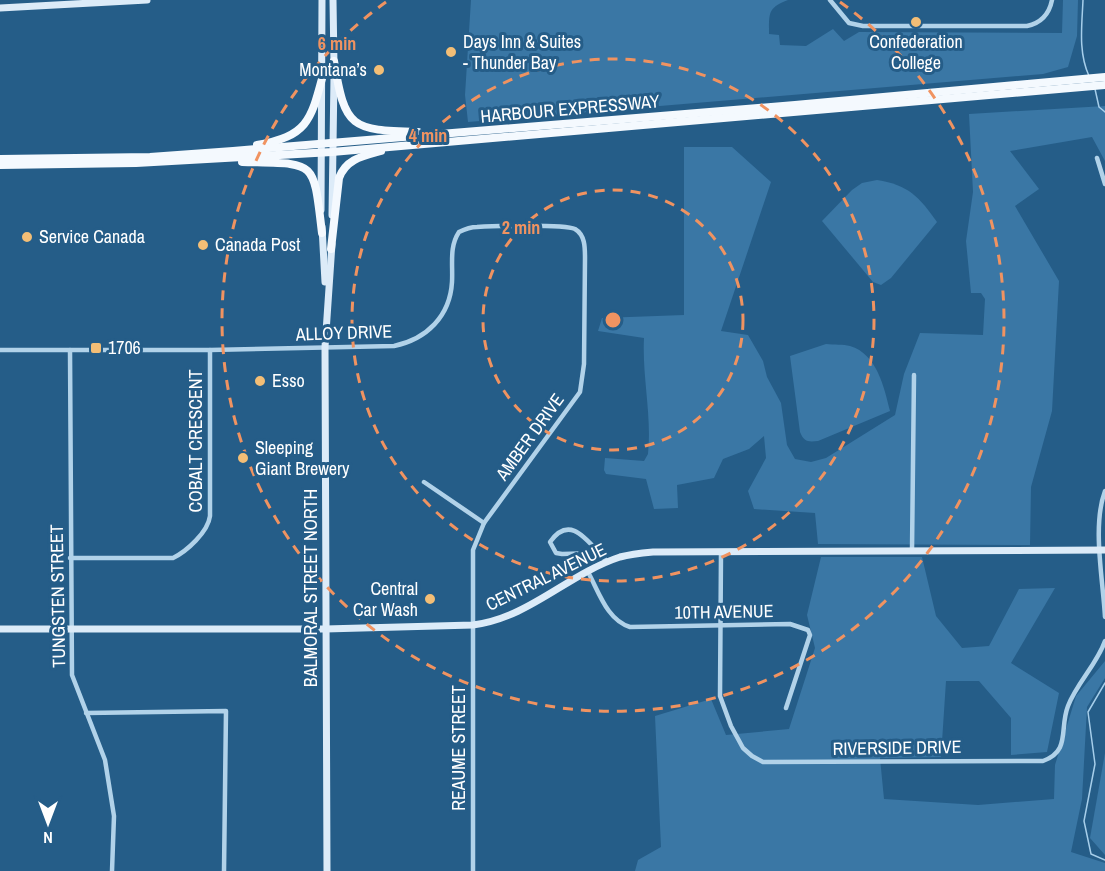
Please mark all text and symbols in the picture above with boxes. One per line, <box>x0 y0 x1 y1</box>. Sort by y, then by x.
marker: Confederation College <box>909 15 923 29</box>
place label: Days Inn & Suites - Thunder Bay <box>463 29 581 75</box>
place label: Confederation College <box>869 29 963 75</box>
text: 6 min <box>318 31 356 56</box>
marker: Days Inn & Suites - Thunder Bay <box>444 45 458 59</box>
place label: Montana’s <box>299 57 367 82</box>
marker: Montana’s <box>372 63 386 77</box>
street label: HARBOUR EXPRESSWAY <box>479 88 661 129</box>
text: 4 min <box>409 123 447 148</box>
text: 2 min <box>502 215 540 240</box>
place label: Service Canada <box>39 224 145 249</box>
marker: Service Canada <box>20 230 34 244</box>
place label: Canada Post <box>215 232 300 257</box>
marker: Canada Post <box>196 238 210 252</box>
centre of rings <box>603 310 623 330</box>
street label: ALLOY DRIVE <box>294 318 393 347</box>
place label: 1706 <box>108 335 141 360</box>
marker: 1706 <box>89 341 103 355</box>
place label: Esso <box>272 368 305 393</box>
street label: COBALT CRESCENT <box>183 369 208 513</box>
marker: Esso <box>253 374 267 388</box>
street label: AMBER DRIVE <box>489 388 570 486</box>
place label: Sleeping Giant Brewery <box>255 435 350 481</box>
marker: Sleeping Giant Brewery <box>236 451 250 465</box>
street label: BALMORAL STREET NORTH <box>298 489 323 687</box>
street label: TUNGSTEN STREET <box>44 524 71 668</box>
street label: CENTRAL AVENUE <box>481 537 610 617</box>
place label: Central Car Wash <box>353 576 418 622</box>
marker: Central Car Wash <box>423 592 437 606</box>
street label: 10TH AVENUE <box>674 598 774 625</box>
street label: REAUME STREET <box>446 685 471 811</box>
street label: RIVERSIDE DRIVE <box>832 734 962 761</box>
north arrow <box>18 793 78 853</box>
text: N <box>43 827 53 849</box>

